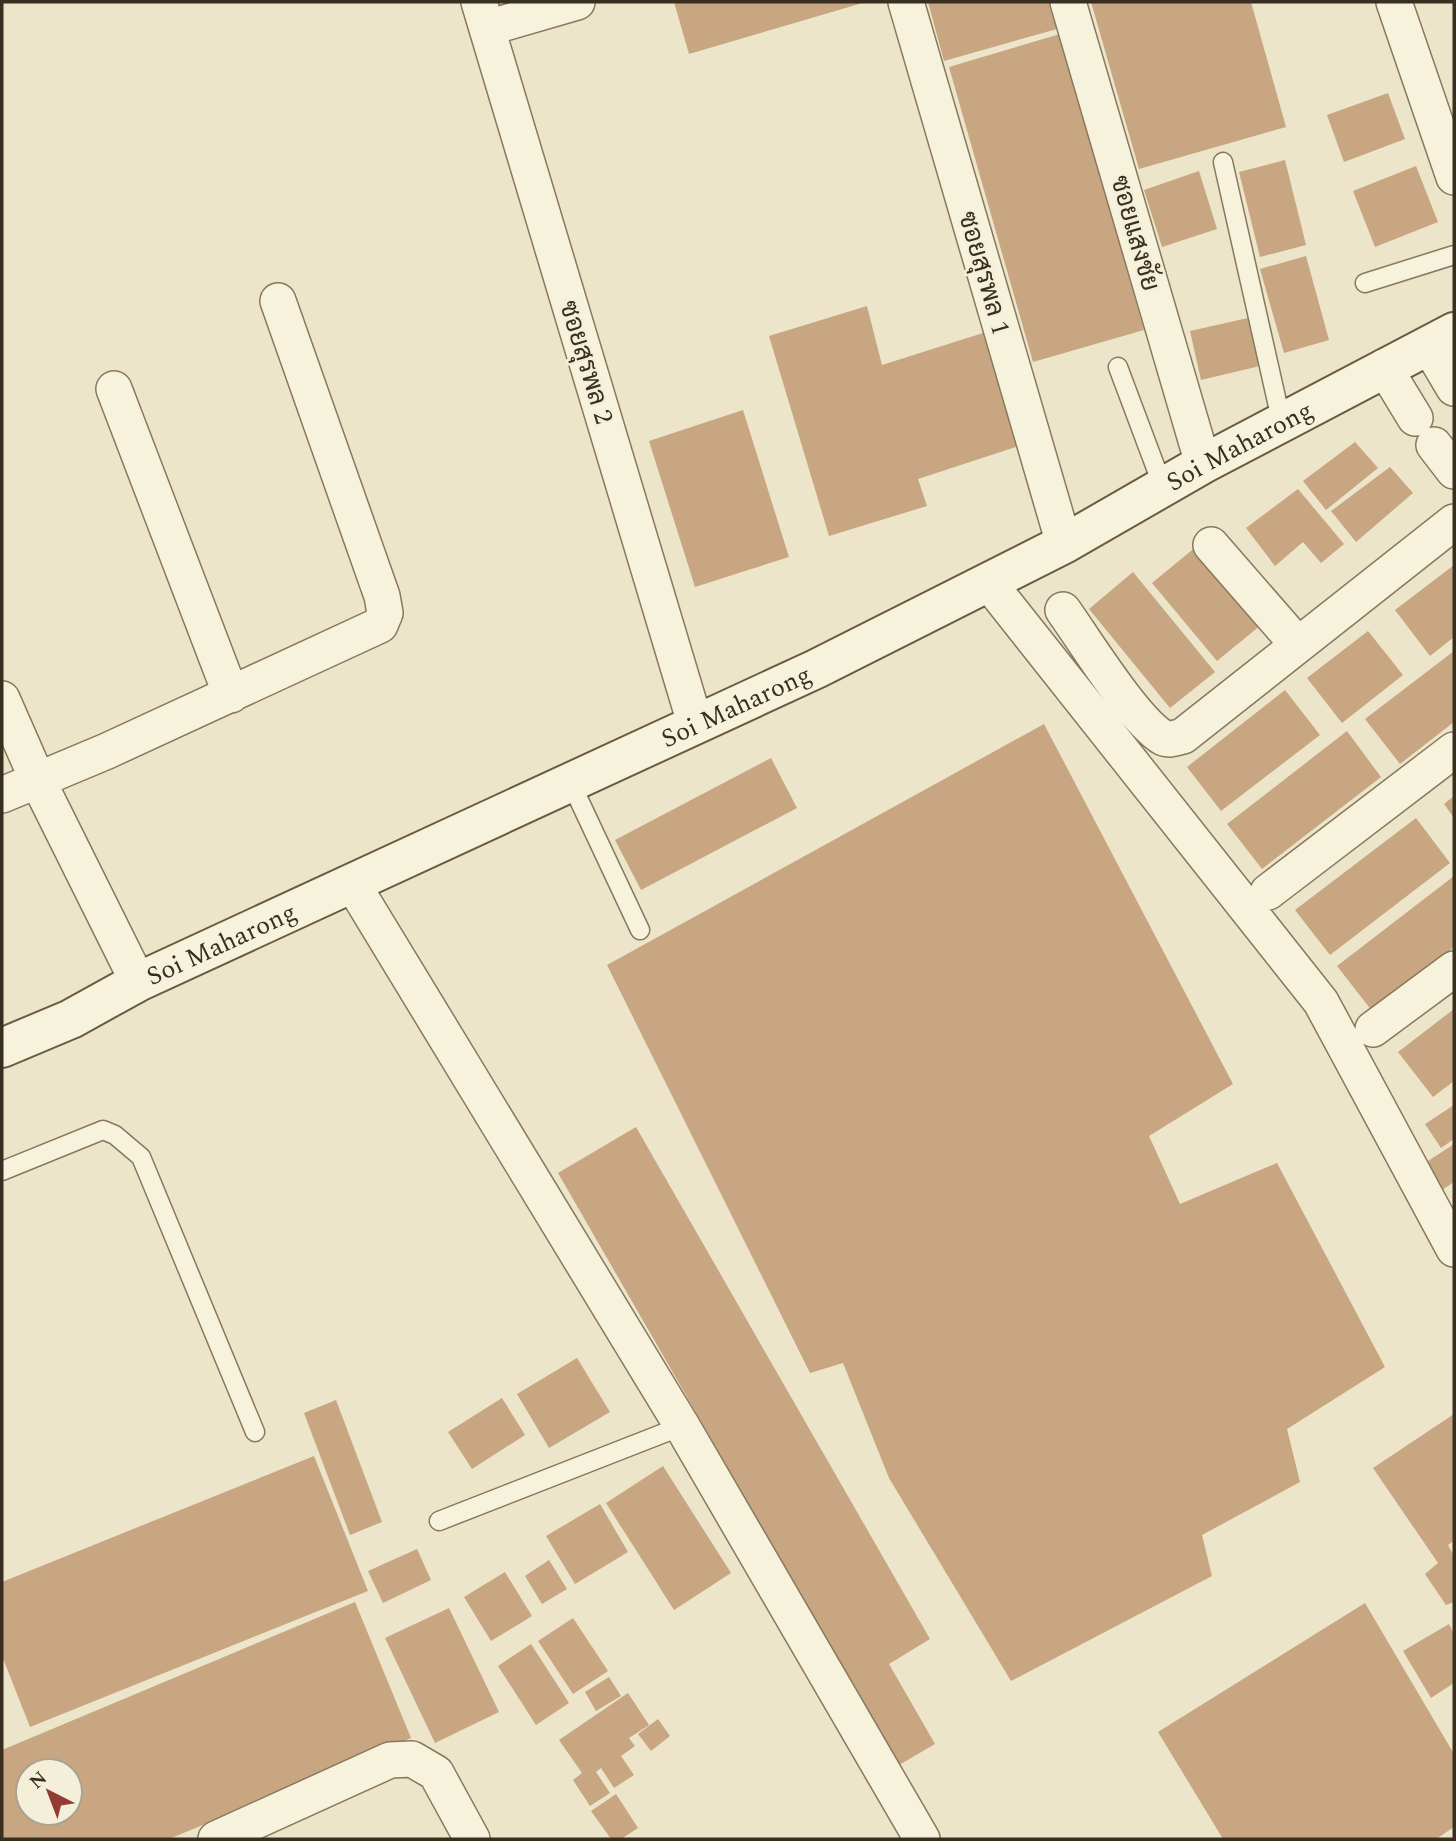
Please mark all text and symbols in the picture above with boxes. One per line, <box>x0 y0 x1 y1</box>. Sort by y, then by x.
street label: ซอยแสงชัย <box>1099 171 1171 296</box>
street label: ซอยสุรพล 1 <box>947 207 1021 340</box>
street label: ซอยสุรพล 2 <box>548 296 624 429</box>
street label: Soi Maharong <box>1159 391 1320 502</box>
street label: Soi Maharong <box>655 655 818 759</box>
street label: Soi Maharong <box>140 892 303 997</box>
north arrow <box>14 1757 84 1827</box>
text: N <box>23 1765 54 1796</box>

